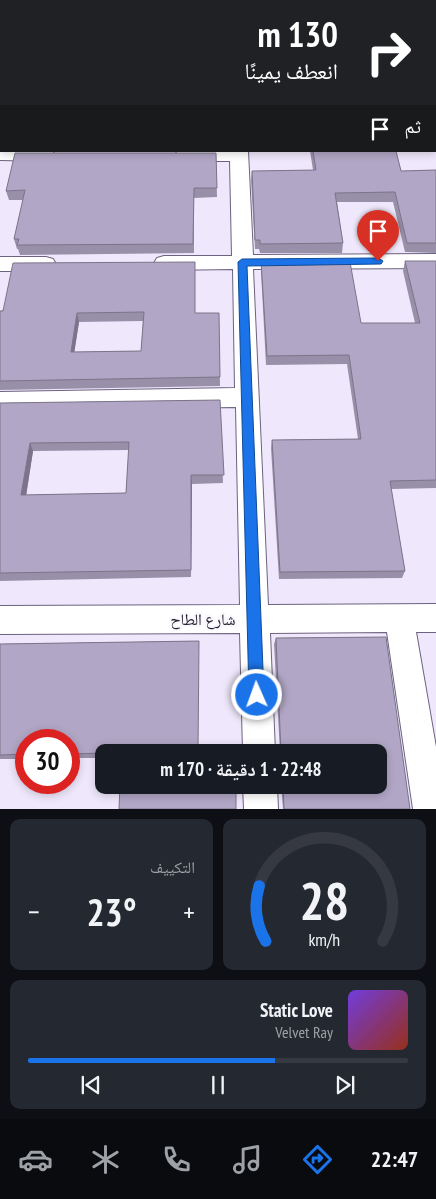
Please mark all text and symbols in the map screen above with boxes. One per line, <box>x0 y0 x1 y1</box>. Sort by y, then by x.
text: 130 m <box>257 11 338 57</box>
icon: right <box>356 20 421 85</box>
text: انعطف يمينًا <box>245 57 338 85</box>
text: ثم <box>404 114 421 138</box>
icon: arrive <box>366 115 394 143</box>
pin <box>357 210 399 261</box>
icon: arrive <box>364 217 392 245</box>
street label: شارع الطاح <box>170 609 236 630</box>
position arrow <box>230 668 282 720</box>
speed limit sign: 30 <box>15 729 80 794</box>
text: 22:48 · 1 دقيقة · 170 m <box>160 757 322 781</box>
text: التكييف <box>150 857 195 877</box>
text: 28 <box>300 867 349 934</box>
text: 23° <box>86 887 137 936</box>
text: − <box>28 893 40 930</box>
text: + <box>183 893 195 930</box>
text: km/h <box>309 928 340 951</box>
text: Static Love <box>260 998 333 1022</box>
text: Velvet Ray <box>275 1022 333 1042</box>
icon: previous <box>77 1071 105 1099</box>
icon: pause <box>204 1071 232 1099</box>
icon: next <box>331 1071 359 1099</box>
icon: car <box>18 1142 53 1177</box>
icon: climate <box>88 1142 123 1177</box>
icon: phone <box>159 1142 194 1177</box>
icon: music <box>230 1142 265 1177</box>
icon: directions <box>300 1142 335 1177</box>
text: 22:47 <box>371 1145 418 1173</box>

